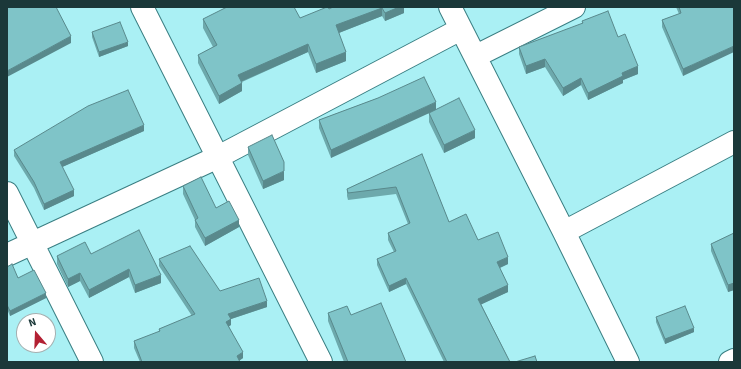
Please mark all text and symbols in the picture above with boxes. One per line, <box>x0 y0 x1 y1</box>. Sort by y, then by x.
north arrow <box>16 313 56 353</box>
text: N <box>26 314 38 330</box>

